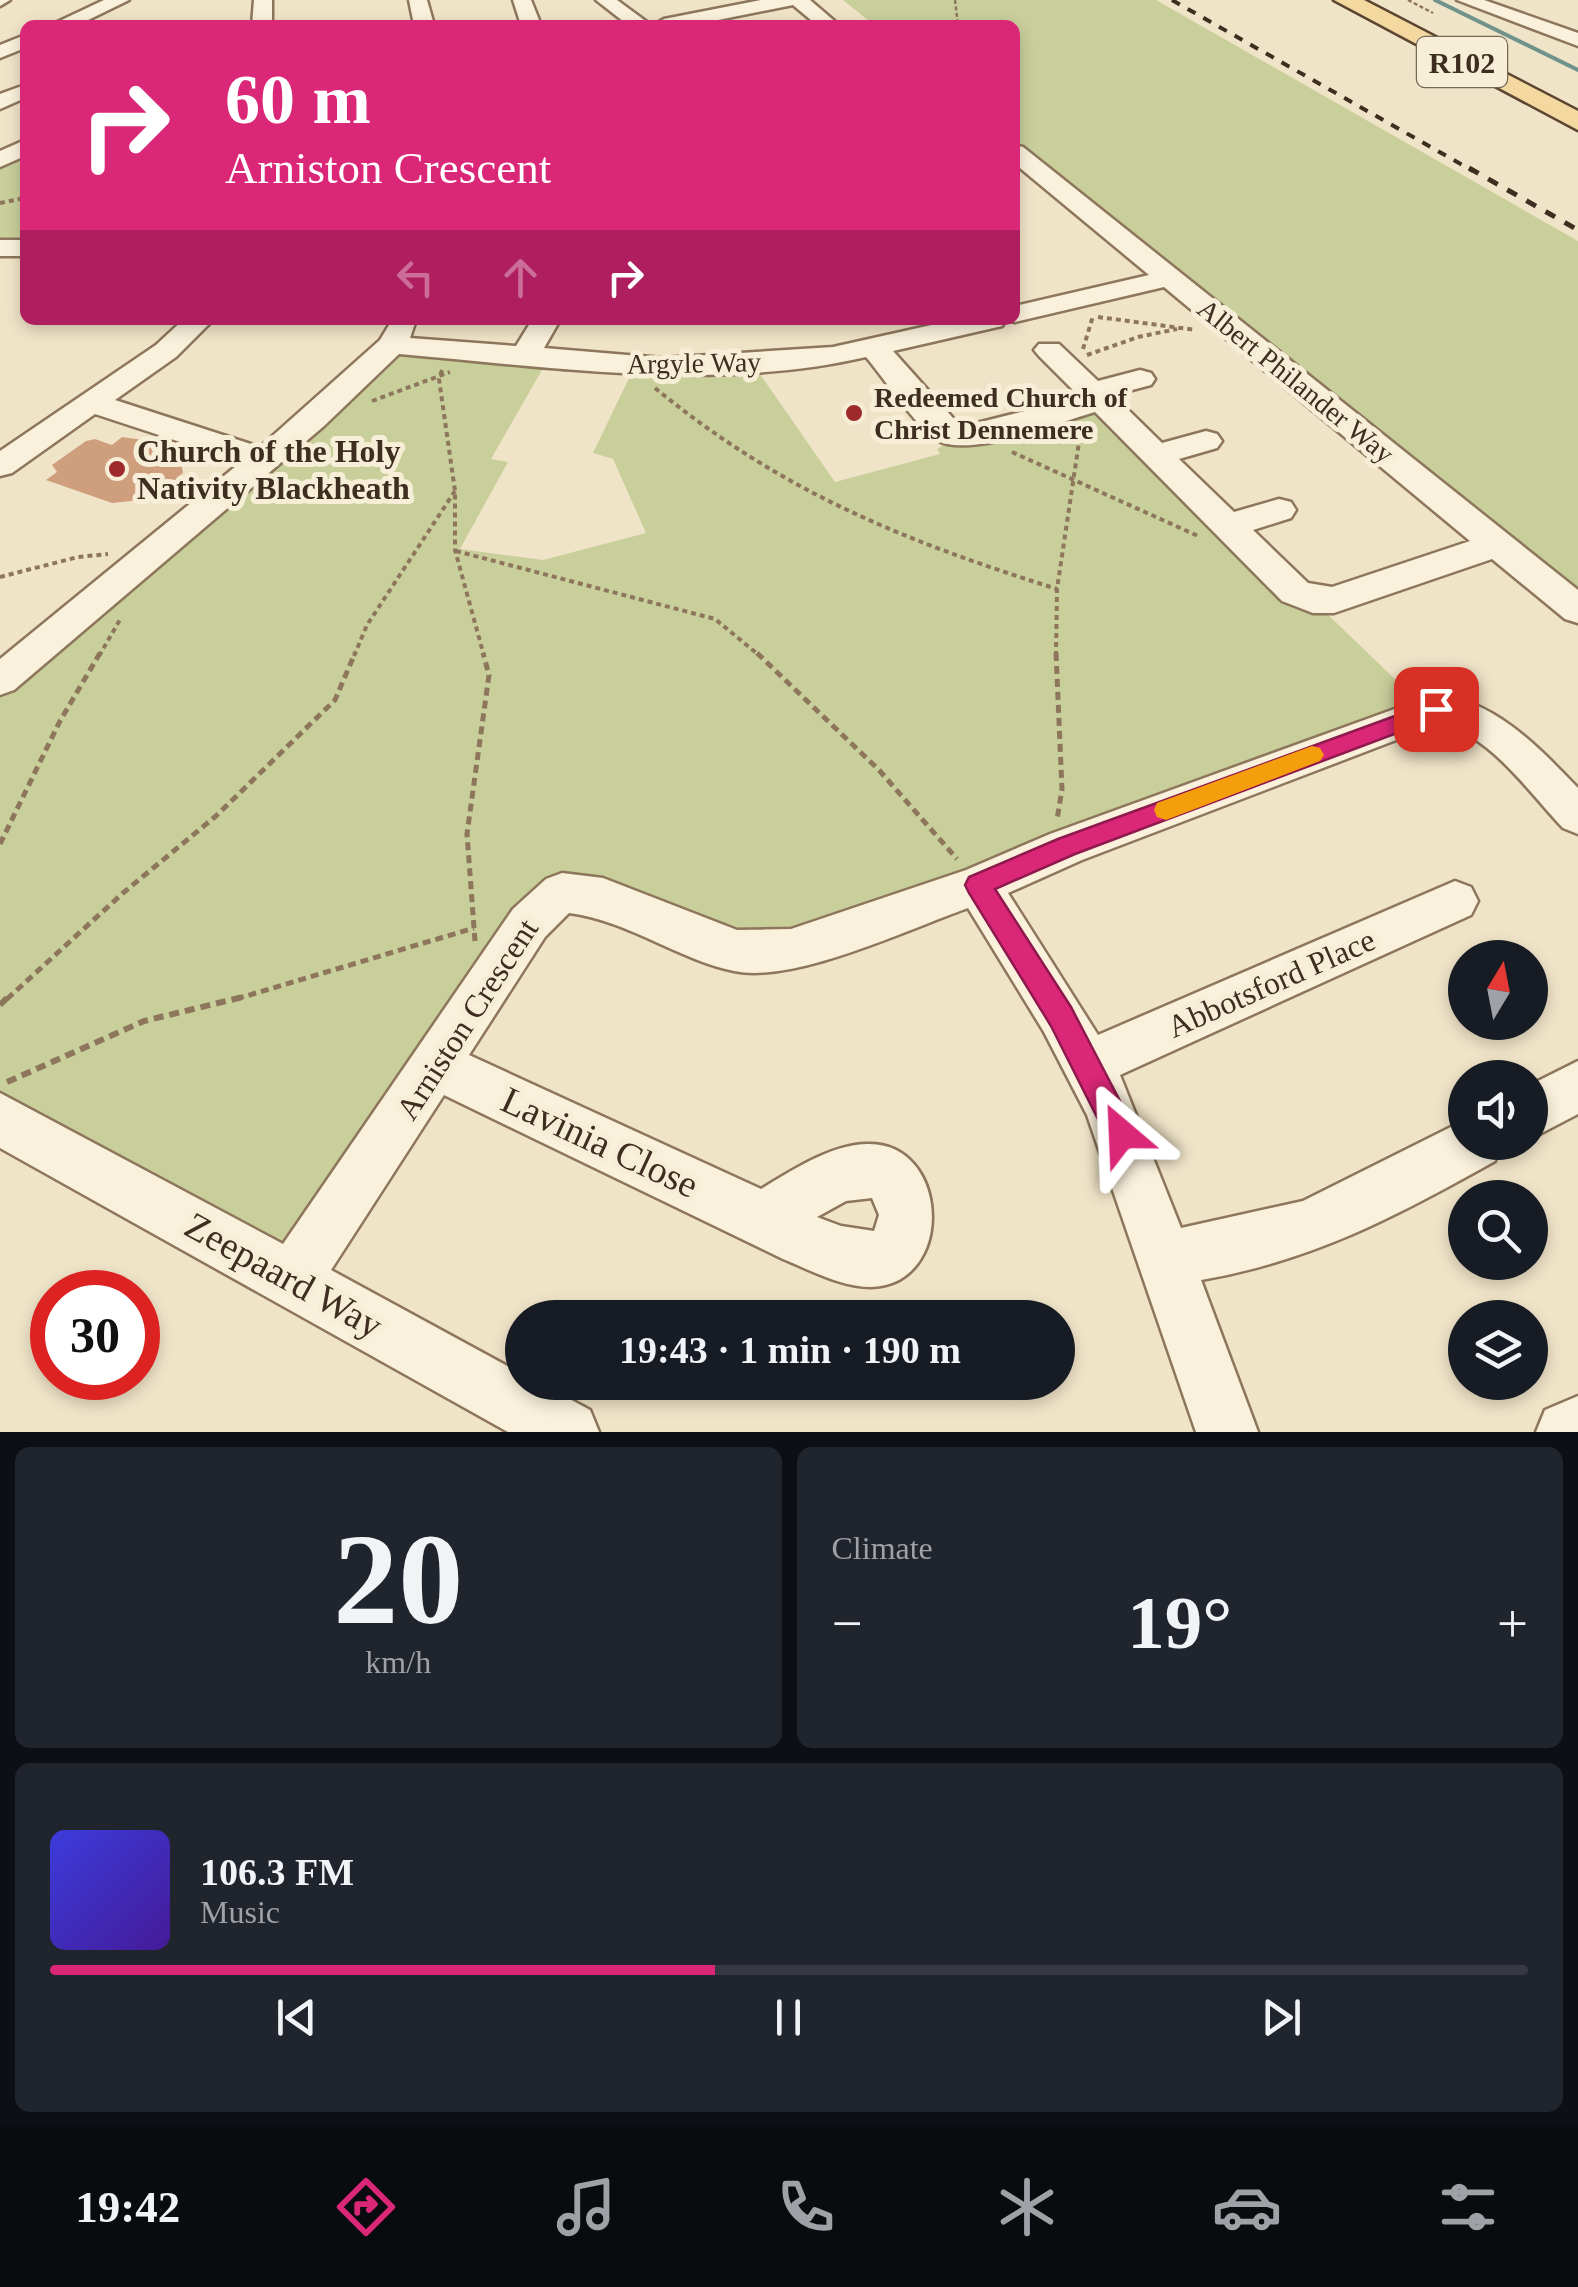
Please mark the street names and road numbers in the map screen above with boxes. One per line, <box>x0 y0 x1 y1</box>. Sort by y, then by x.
road number: R102 <box>1417 37 1507 87</box>
street label: Albert Philander Way <box>1192 293 1400 469</box>
street label: Argyle Way <box>627 346 761 380</box>
street label: Arniston Crescent <box>389 912 545 1126</box>
street label: Abbotsford Place <box>1162 921 1380 1045</box>
street label: Lavinia Close <box>495 1078 705 1206</box>
street label: Zeepaard Way <box>178 1204 390 1346</box>

